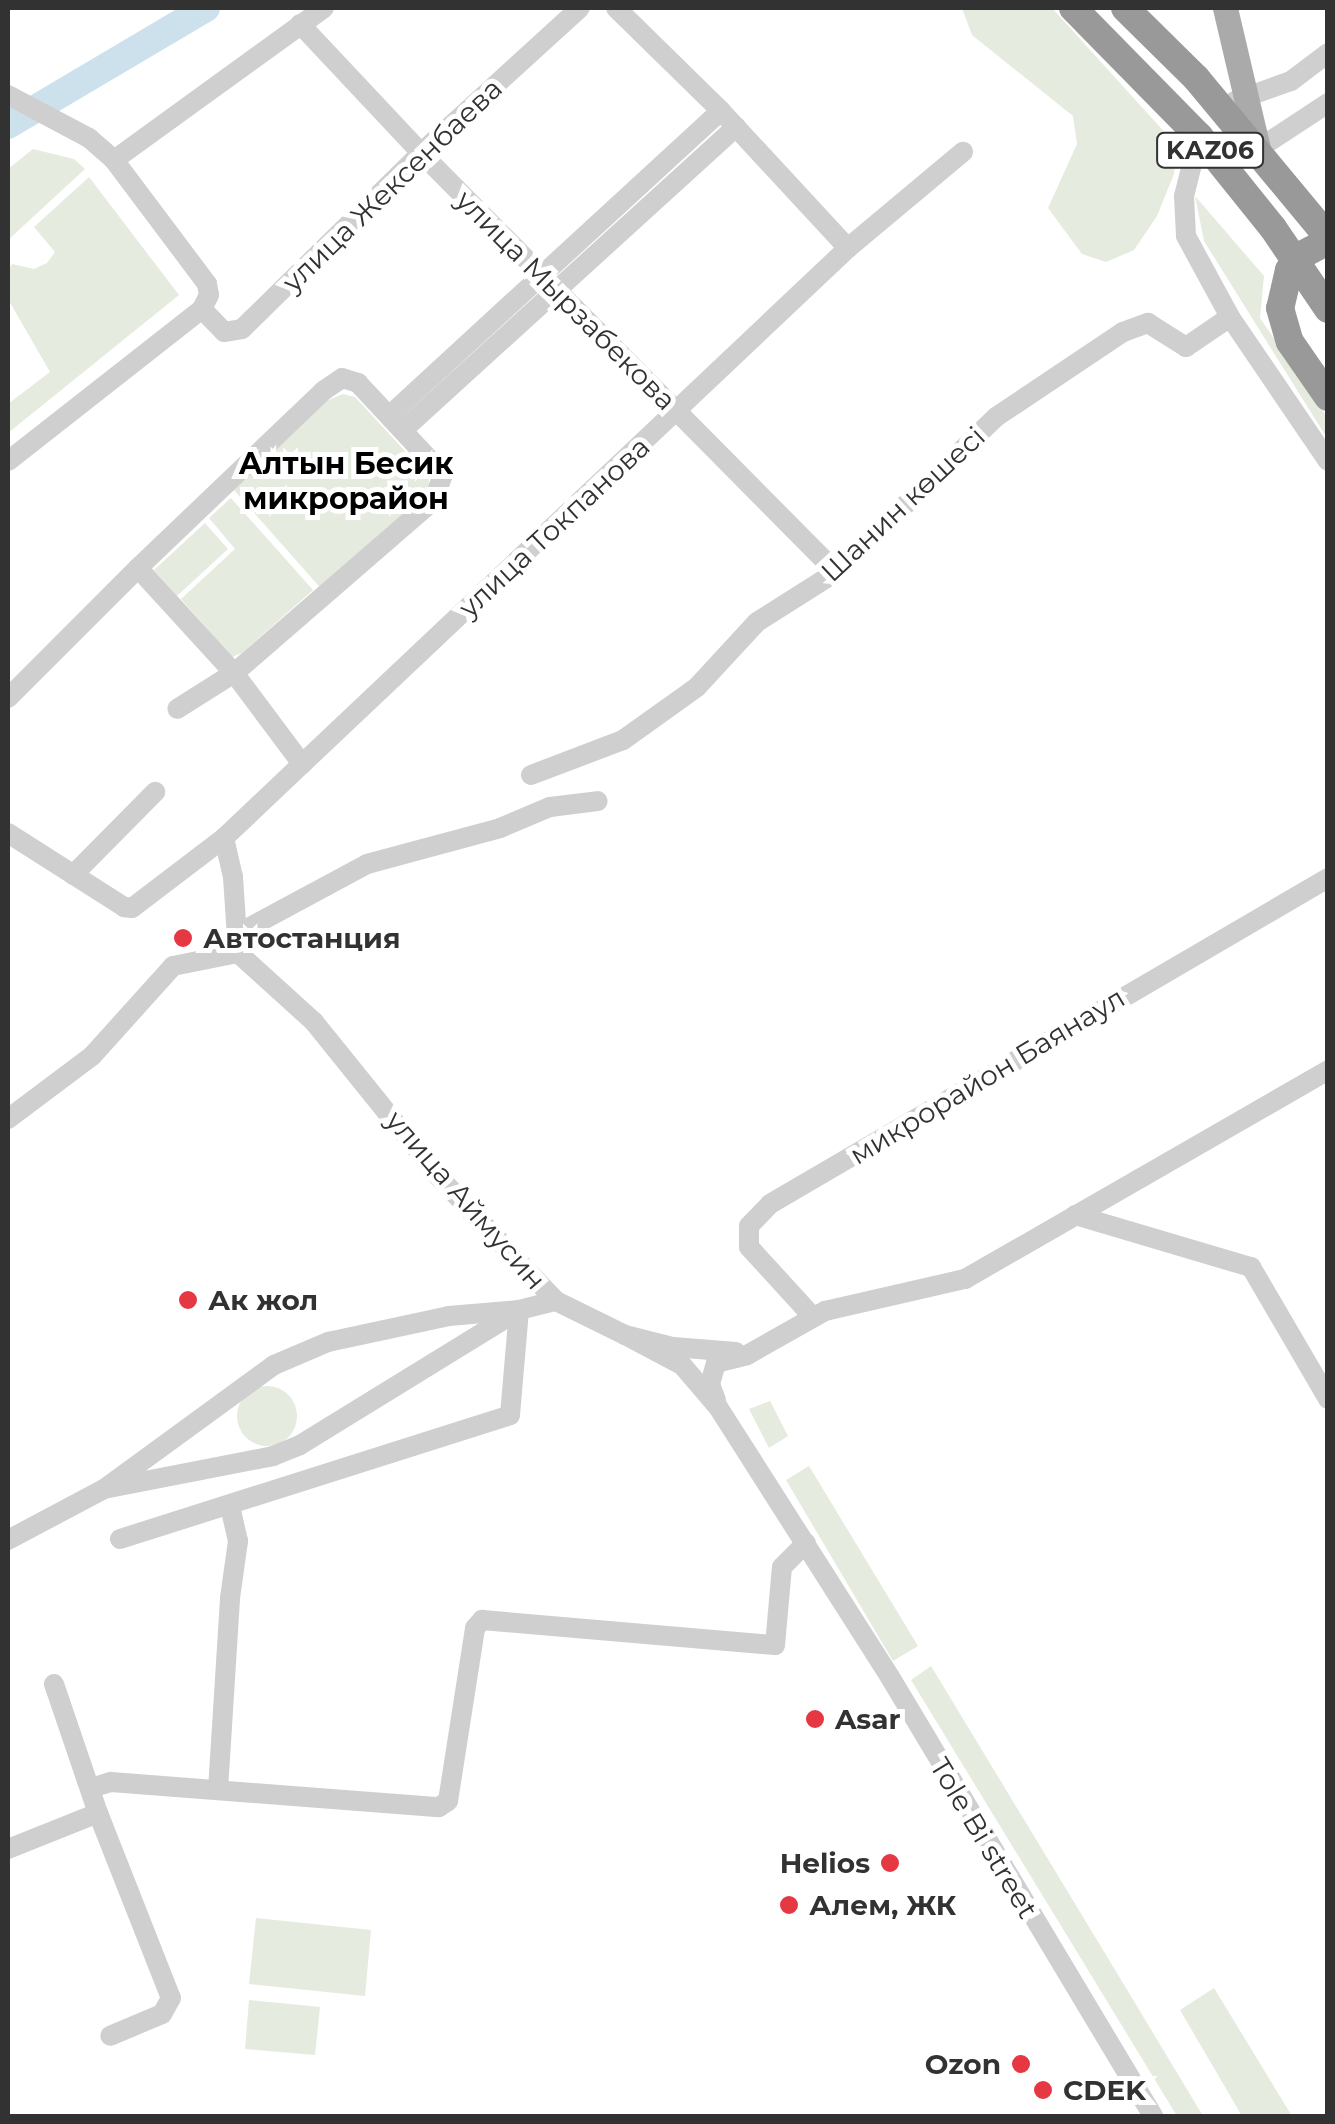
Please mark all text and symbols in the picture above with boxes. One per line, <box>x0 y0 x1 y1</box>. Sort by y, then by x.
street label: улица Жексенбаева <box>275 71 509 299</box>
road number: KАZ06 <box>1155 130 1265 170</box>
street label: улица Мырзабекова <box>449 183 683 417</box>
street label: Шанин көшесі <box>814 420 992 588</box>
street label: улица Токпанова <box>451 430 657 624</box>
district label: Алтын Бесик микрорайон <box>239 446 453 516</box>
place label: Автостанция <box>203 921 400 955</box>
marker: Автостанция <box>172 927 194 949</box>
street label: микрорайон Баянаул <box>843 980 1131 1172</box>
street label: улица Аймусин <box>379 1104 553 1296</box>
place label: Ак жол <box>208 1283 318 1317</box>
marker: Ак жол <box>177 1289 199 1311</box>
place label: Asar <box>835 1702 901 1736</box>
marker: Asar <box>804 1708 826 1730</box>
street label: Tole Bi street <box>923 1752 1045 1924</box>
place label: Helios <box>780 1846 870 1880</box>
marker: Helios <box>879 1852 901 1874</box>
place label: Алем, ЖК <box>809 1888 956 1922</box>
marker: Алем, ЖК <box>778 1894 800 1916</box>
place label: Ozon <box>925 2047 1001 2081</box>
marker: Ozon <box>1010 2053 1032 2075</box>
place label: CDEK <box>1063 2073 1146 2107</box>
marker: CDEK <box>1032 2079 1054 2101</box>

